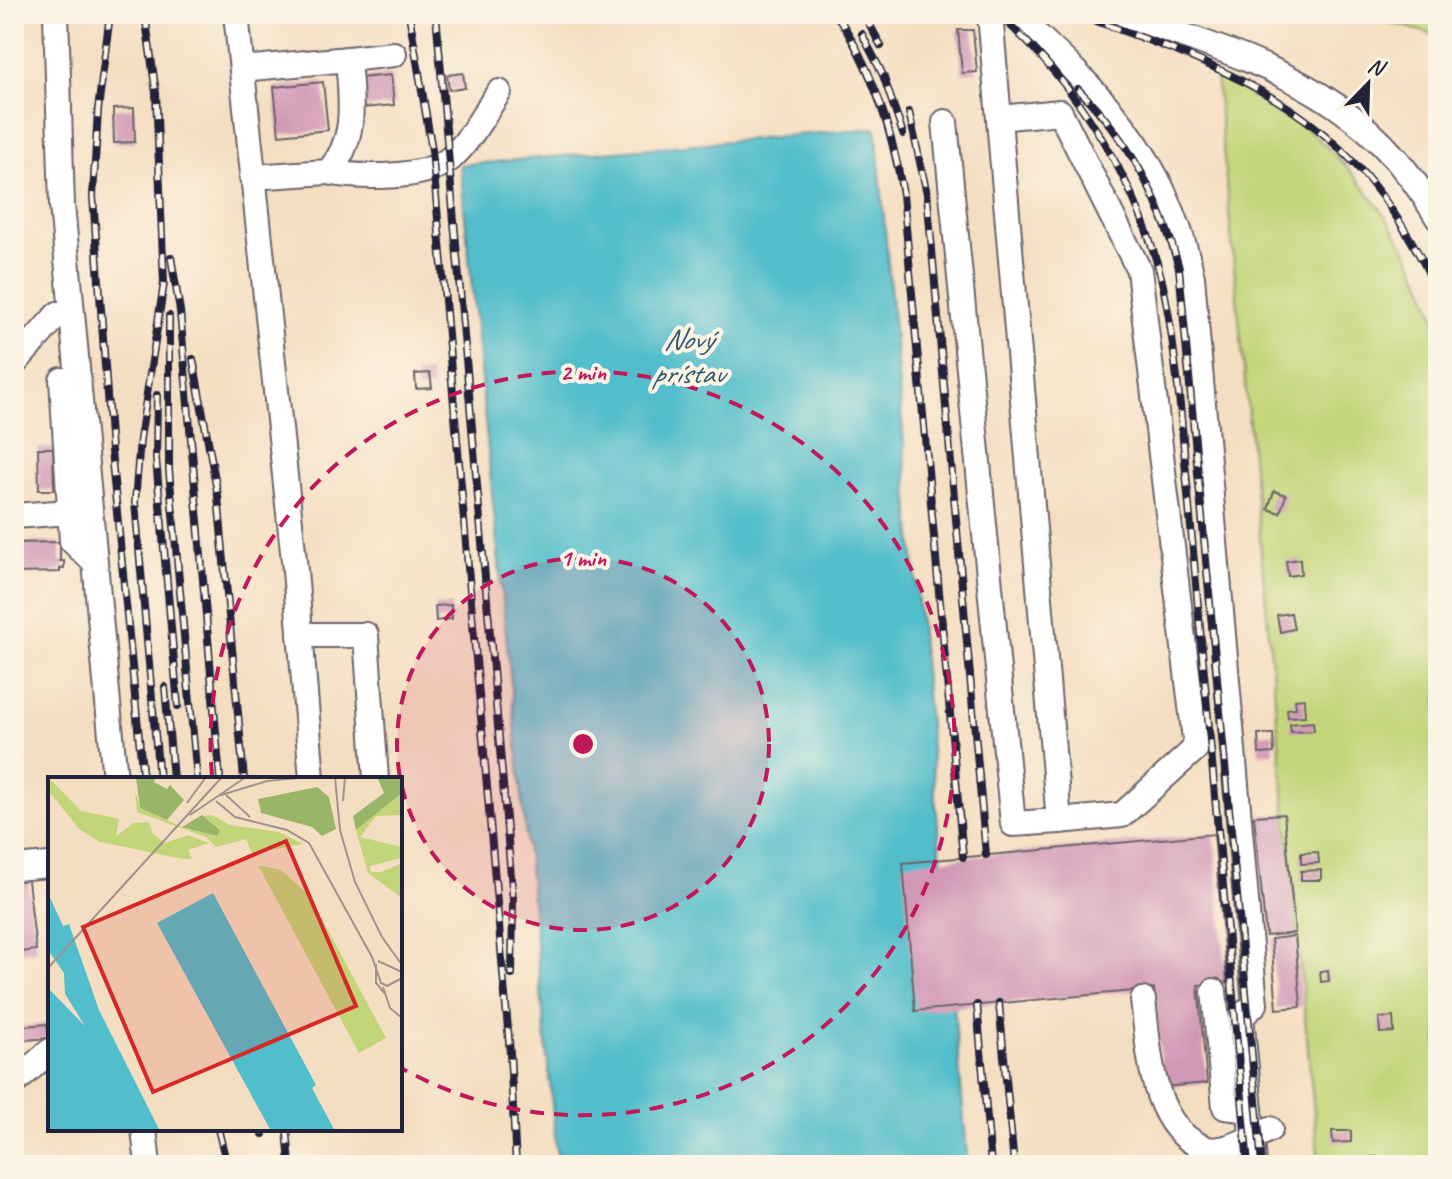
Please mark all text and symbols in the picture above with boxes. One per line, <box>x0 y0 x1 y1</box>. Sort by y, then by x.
north arrow <box>1328 44 1408 124</box>
text: N <box>1364 51 1390 83</box>
water label: Nový prístav <box>652 320 729 392</box>
text: 2 min <box>560 357 607 387</box>
text: 1 min <box>560 543 607 573</box>
centre of rings <box>569 730 597 758</box>
inset map <box>48 777 402 1131</box>

